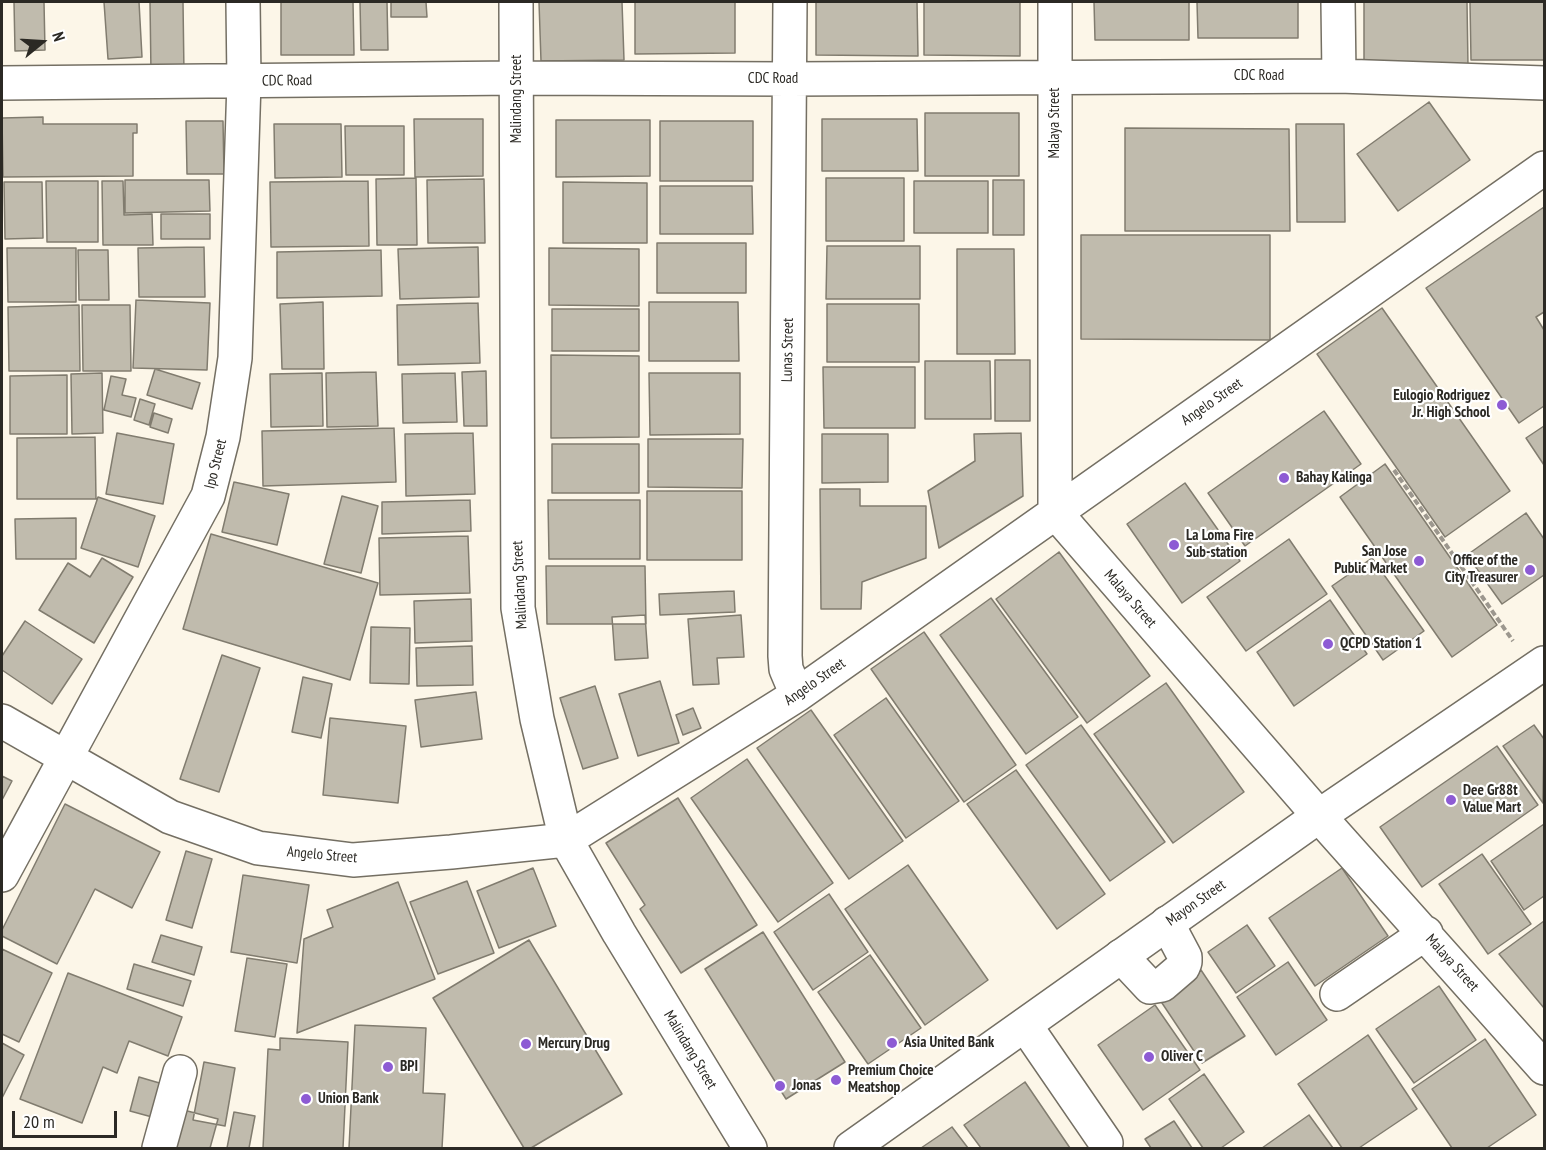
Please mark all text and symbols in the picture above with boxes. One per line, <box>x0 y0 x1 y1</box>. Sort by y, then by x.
north arrow <box>12 12 72 72</box>
text: N <box>48 29 70 44</box>
street label: Malindang Street <box>508 55 526 143</box>
street label: CDC Road <box>1234 67 1284 85</box>
street label: CDC Road <box>748 70 798 88</box>
street label: CDC Road <box>262 72 312 90</box>
street label: Malaya Street <box>1046 88 1064 158</box>
street label: Lunas Street <box>778 318 798 382</box>
street label: Angelo Street <box>1178 374 1246 430</box>
place label: Eulogio Rodriguez Jr. High School <box>1393 387 1490 422</box>
marker: Eulogio Rodriguez Jr. High School <box>1495 398 1509 412</box>
street label: Ipo Street <box>201 437 231 491</box>
place label: Bahay Kalinga <box>1296 469 1372 487</box>
marker: Bahay Kalinga <box>1277 471 1291 485</box>
place label: La Loma Fire Sub-station <box>1186 527 1254 562</box>
marker: La Loma Fire Sub-station <box>1167 538 1181 552</box>
street label: Malindang Street <box>509 540 531 630</box>
place label: San Jose Public Market <box>1334 543 1407 578</box>
place label: Office of the City Treasurer <box>1445 552 1518 587</box>
marker: San Jose Public Market <box>1412 554 1426 568</box>
marker: Office of the City Treasurer <box>1523 563 1537 577</box>
street label: Malaya Street <box>1100 566 1160 632</box>
place label: QCPD Station 1 <box>1340 635 1422 653</box>
marker: QCPD Station 1 <box>1321 637 1335 651</box>
street label: Angelo Street <box>781 654 849 710</box>
place label: Dee Gr88t Value Mart <box>1463 782 1521 817</box>
marker: Dee Gr88t Value Mart <box>1444 793 1458 807</box>
street label: Angelo Street <box>286 843 358 867</box>
street label: Mayon Street <box>1163 876 1229 930</box>
street label: Malaya Street <box>1422 931 1482 995</box>
street label: Malindang Street <box>659 1007 721 1093</box>
place label: Asia United Bank <box>904 1034 994 1052</box>
place label: Mercury Drug <box>538 1035 610 1053</box>
marker: Asia United Bank <box>885 1036 899 1050</box>
marker: Mercury Drug <box>519 1037 533 1051</box>
place label: Oliver C <box>1161 1048 1203 1066</box>
marker: Oliver C <box>1142 1050 1156 1064</box>
place label: BPI <box>400 1058 418 1076</box>
marker: BPI <box>381 1060 395 1074</box>
place label: Premium Choice Meatshop <box>848 1062 934 1097</box>
marker: Premium Choice Meatshop <box>829 1073 843 1087</box>
place label: Jonas <box>792 1077 821 1095</box>
marker: Jonas <box>773 1079 787 1093</box>
place label: Union Bank <box>318 1090 379 1108</box>
marker: Union Bank <box>299 1092 313 1106</box>
scale bar <box>15 1099 120 1137</box>
text: 20 m <box>23 1110 55 1133</box>

